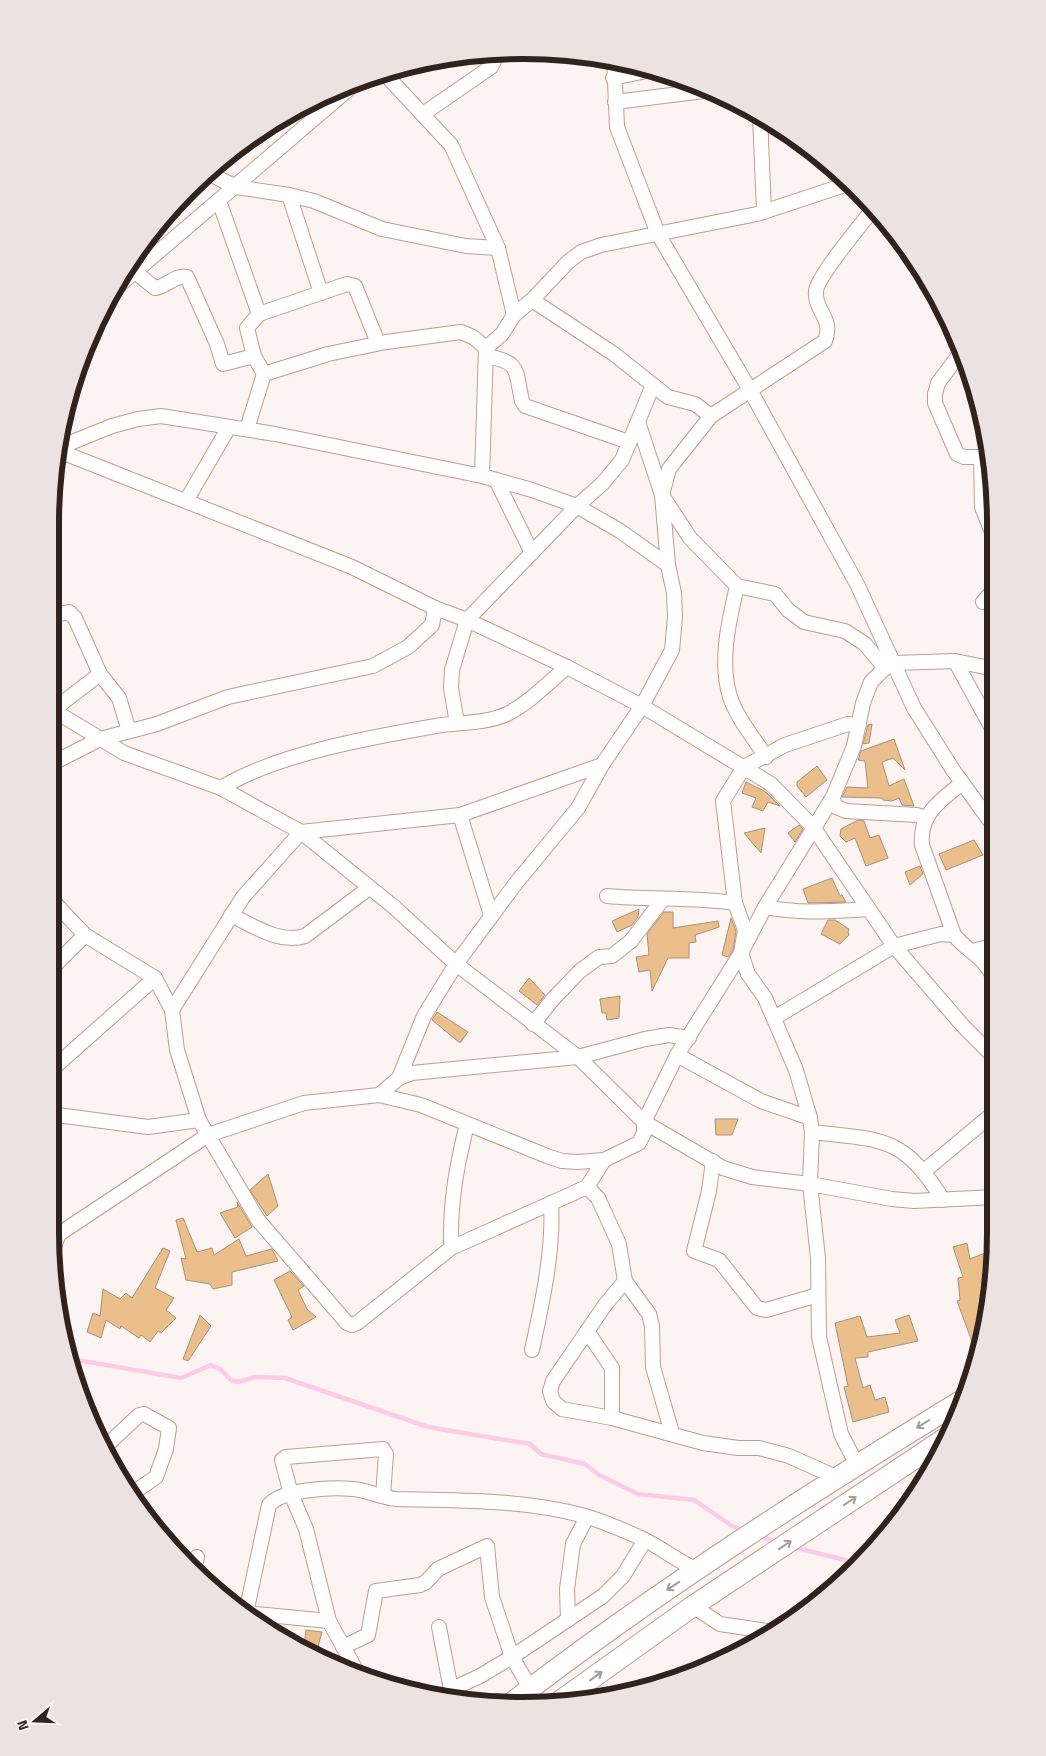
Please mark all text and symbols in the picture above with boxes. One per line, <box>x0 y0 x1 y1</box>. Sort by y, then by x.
one-way arrow <box>916 1420 930 1430</box>
one-way arrow <box>843 1496 857 1506</box>
one-way arrow <box>778 1540 792 1550</box>
one-way arrow <box>667 1581 681 1591</box>
one-way arrow <box>588 1671 602 1681</box>
north arrow <box>10 1696 60 1746</box>
text: N <box>11 1717 34 1733</box>

